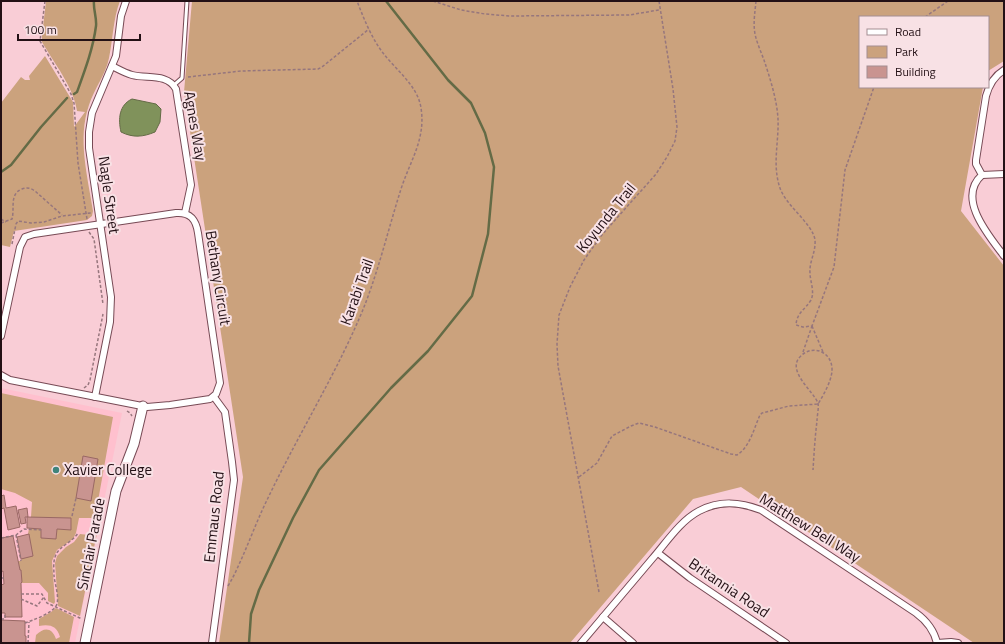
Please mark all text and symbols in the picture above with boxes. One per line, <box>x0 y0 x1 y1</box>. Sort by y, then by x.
scale bar <box>18 16 140 42</box>
legend <box>859 16 989 88</box>
text: 100 m <box>24 20 57 39</box>
text: Road <box>895 22 921 41</box>
text: Park <box>895 42 918 61</box>
text: Building <box>895 62 936 81</box>
street label: Agnes Way <box>178 89 213 162</box>
street label: Nagle Street <box>93 155 126 236</box>
street label: Koyunda Trail <box>570 178 641 258</box>
street label: Bethany Circuit <box>200 229 237 328</box>
street label: Karabi Trail <box>334 255 379 328</box>
place label: Xavier College <box>64 458 152 481</box>
marker: Xavier College <box>51 465 61 475</box>
street label: Emmaus Road <box>197 470 230 564</box>
street label: Matthew Bell Way <box>755 487 865 568</box>
street label: Sinclair Parade <box>70 496 111 592</box>
street label: Britannia Road <box>684 552 774 623</box>

